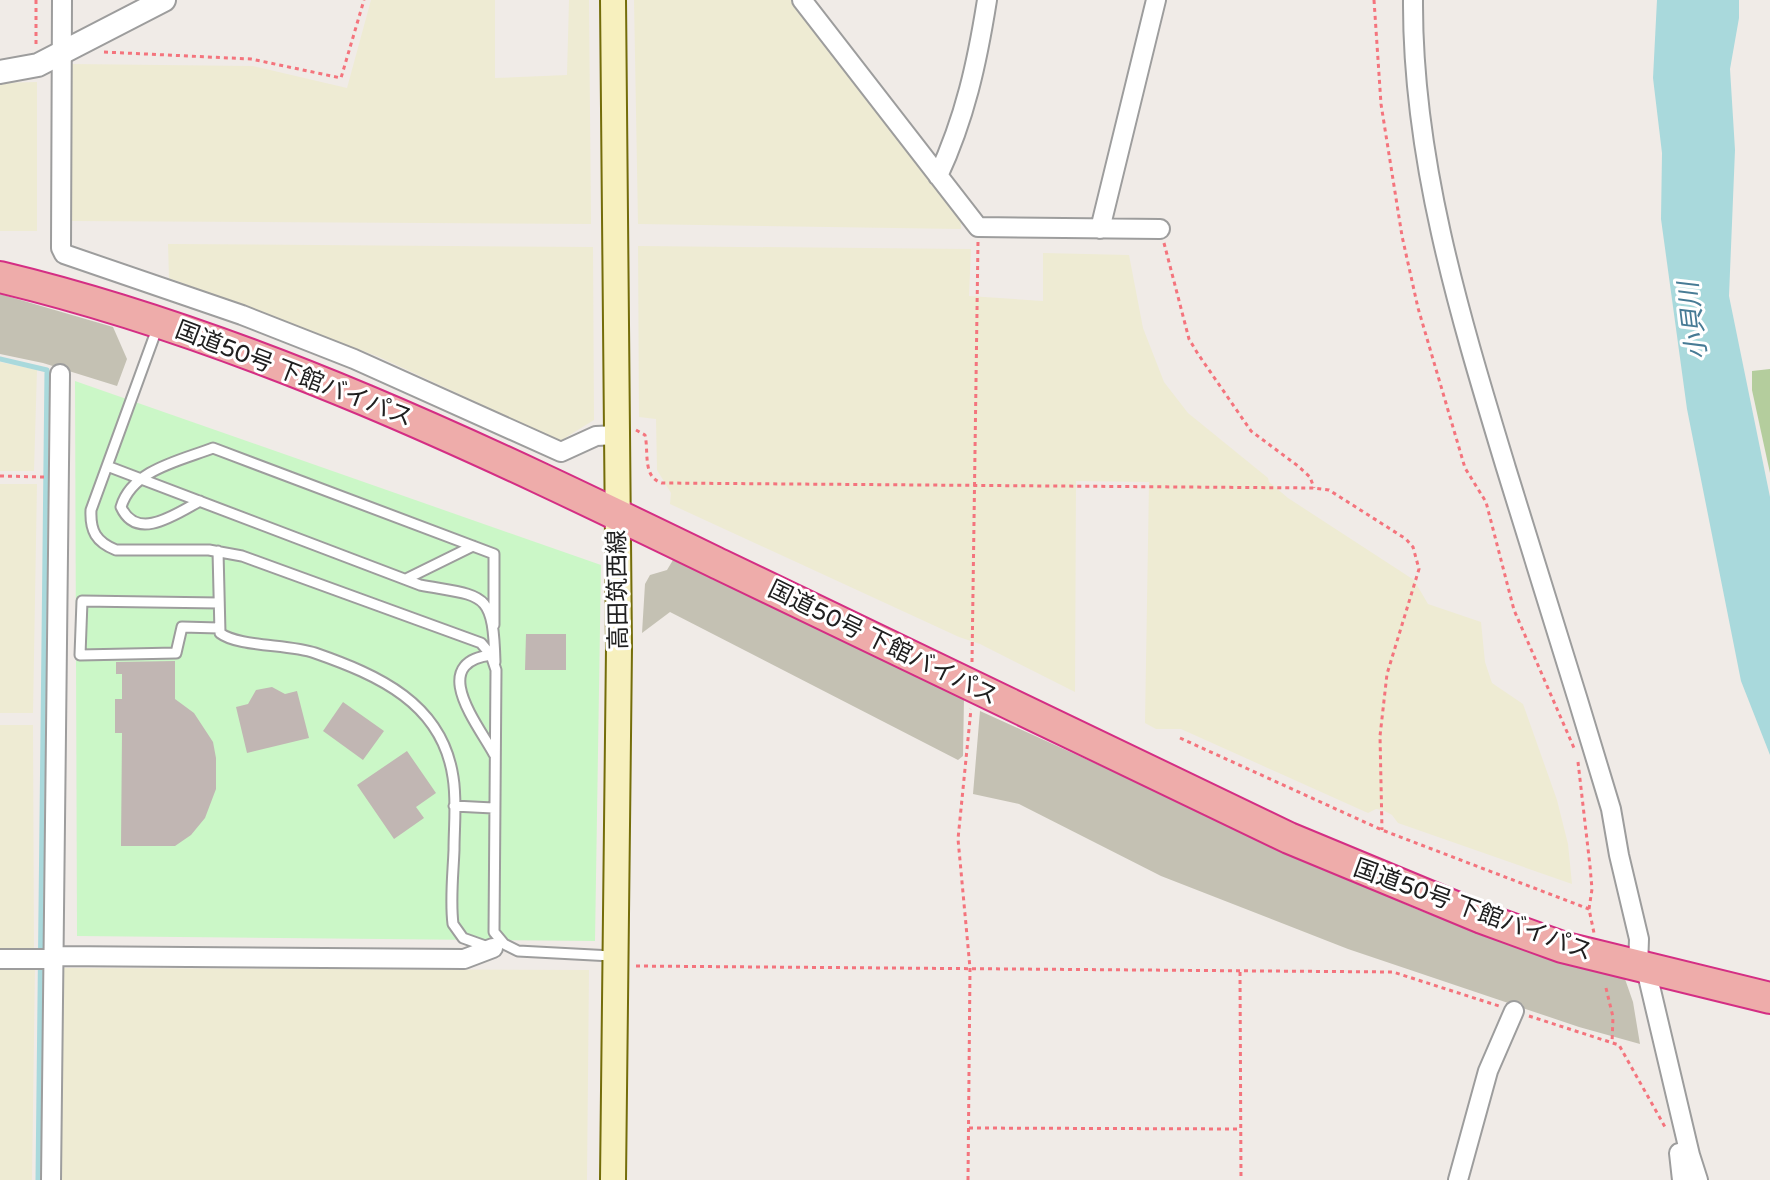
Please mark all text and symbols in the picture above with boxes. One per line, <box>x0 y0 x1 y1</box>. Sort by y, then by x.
water label: 小貝川 <box>1672 277 1713 362</box>
street label: 国道50号 下館バイパス <box>171 315 417 433</box>
street label: 高田筑西線 <box>602 530 634 650</box>
street label: 国道50号 下館バイパス <box>763 575 1003 711</box>
street label: 国道50号 下館バイパス <box>1350 853 1596 967</box>

